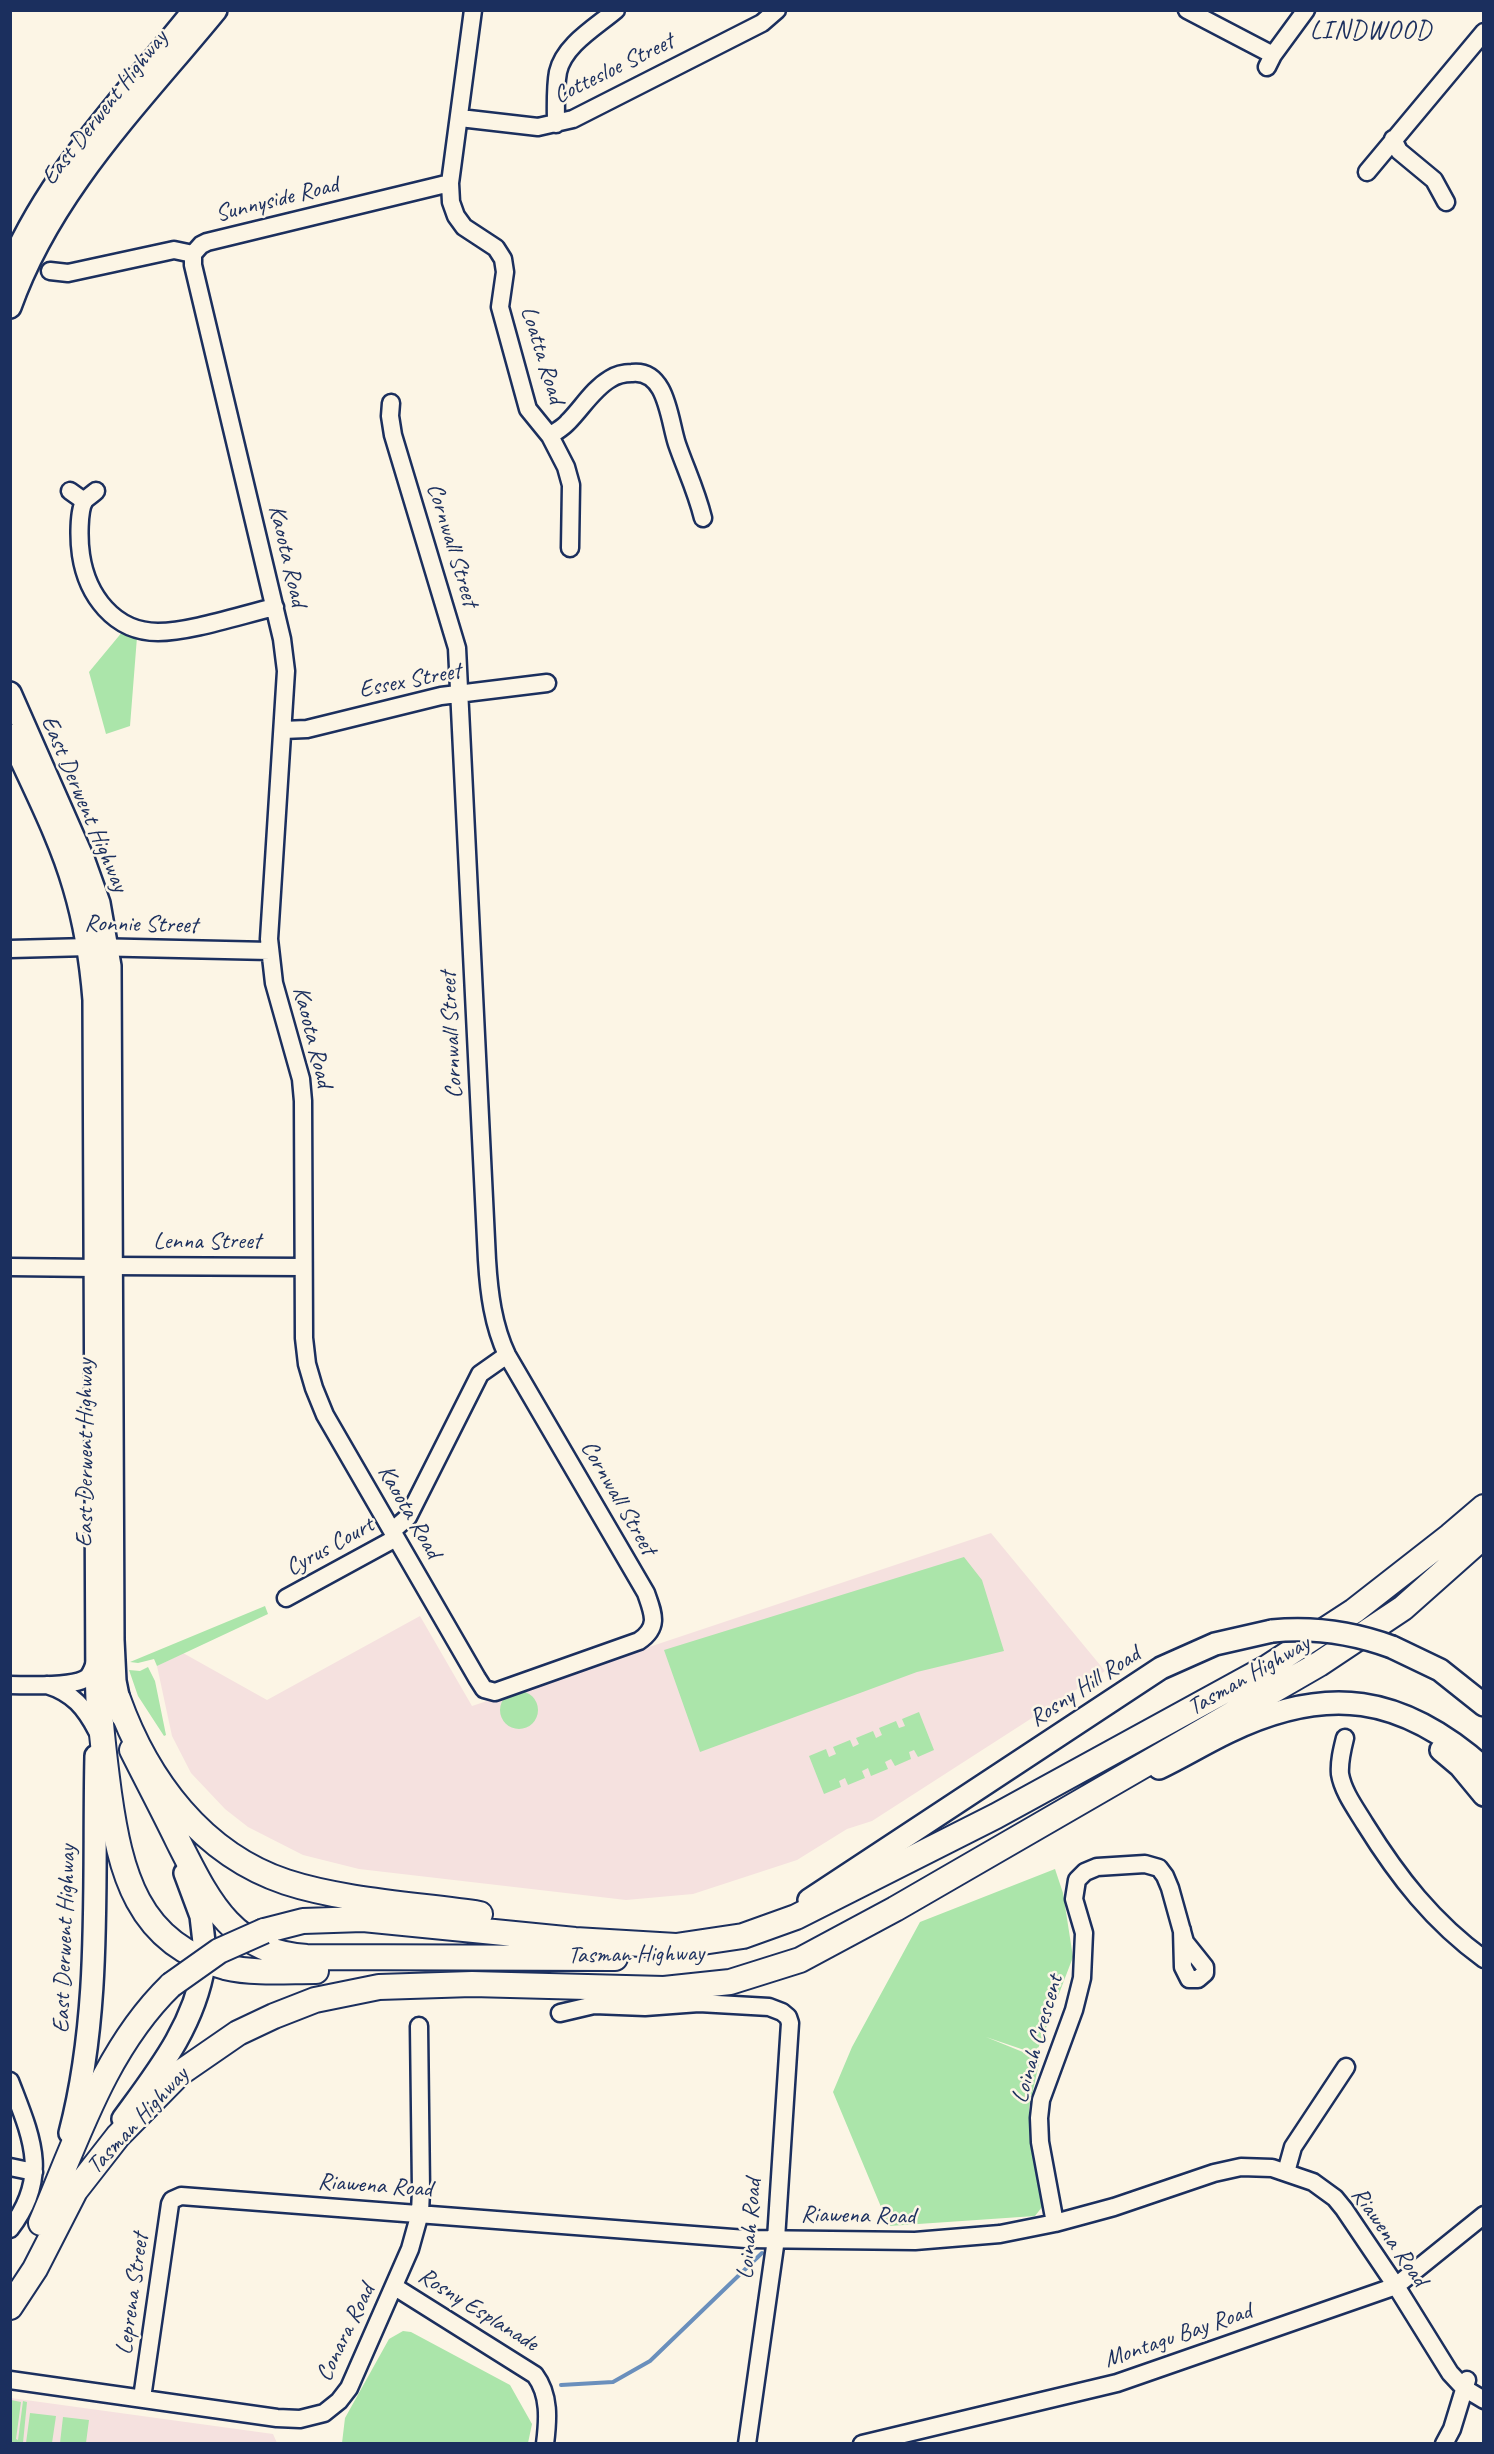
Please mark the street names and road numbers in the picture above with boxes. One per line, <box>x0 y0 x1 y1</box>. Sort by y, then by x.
street label: East Derwent Highway <box>36 25 174 191</box>
street label: Cottesloe Street <box>549 28 679 110</box>
street label: Sunnyside Road <box>213 171 341 229</box>
street label: Loatta Road <box>514 303 570 407</box>
street label: Cornwall Street <box>420 480 484 610</box>
street label: Kaoota Road <box>261 503 313 609</box>
street label: Essex Street <box>357 657 463 705</box>
street label: East Derwent Highway <box>34 712 134 896</box>
street label: Ronnie Street <box>84 910 198 940</box>
street label: Cornwall Street <box>434 971 470 1099</box>
street label: Kaoota Road <box>286 984 338 1090</box>
street label: Lenna Street <box>153 1228 261 1256</box>
street label: East Derwent Highway <box>72 1359 100 1547</box>
street label: Cornwall Street <box>574 1436 662 1560</box>
street label: Kaoota Road <box>371 1460 447 1564</box>
street label: Cyrus Court <box>281 1511 379 1583</box>
street label: Tasman Highway <box>1183 1629 1315 1723</box>
street label: Rosny Hill Road <box>1024 1640 1146 1734</box>
street label: East Derwent Highway <box>47 1844 83 2034</box>
street label: Tasman Highway <box>568 1939 704 1971</box>
street label: Loinah Crescent <box>1006 1972 1070 2106</box>
street label: Tasman Highway <box>81 2061 195 2181</box>
street label: Riawena Road <box>317 2168 433 2204</box>
street label: Loinah Road <box>731 2178 769 2280</box>
street label: Riawena Road <box>1344 2182 1434 2292</box>
street label: Riawena Road <box>801 2201 915 2231</box>
street label: Leprena Street <box>110 2231 156 2357</box>
street label: Rosny Esplanade <box>413 2262 543 2358</box>
street label: Conara Road <box>310 2280 382 2386</box>
street label: Montagu Bay Road <box>1101 2297 1255 2375</box>

